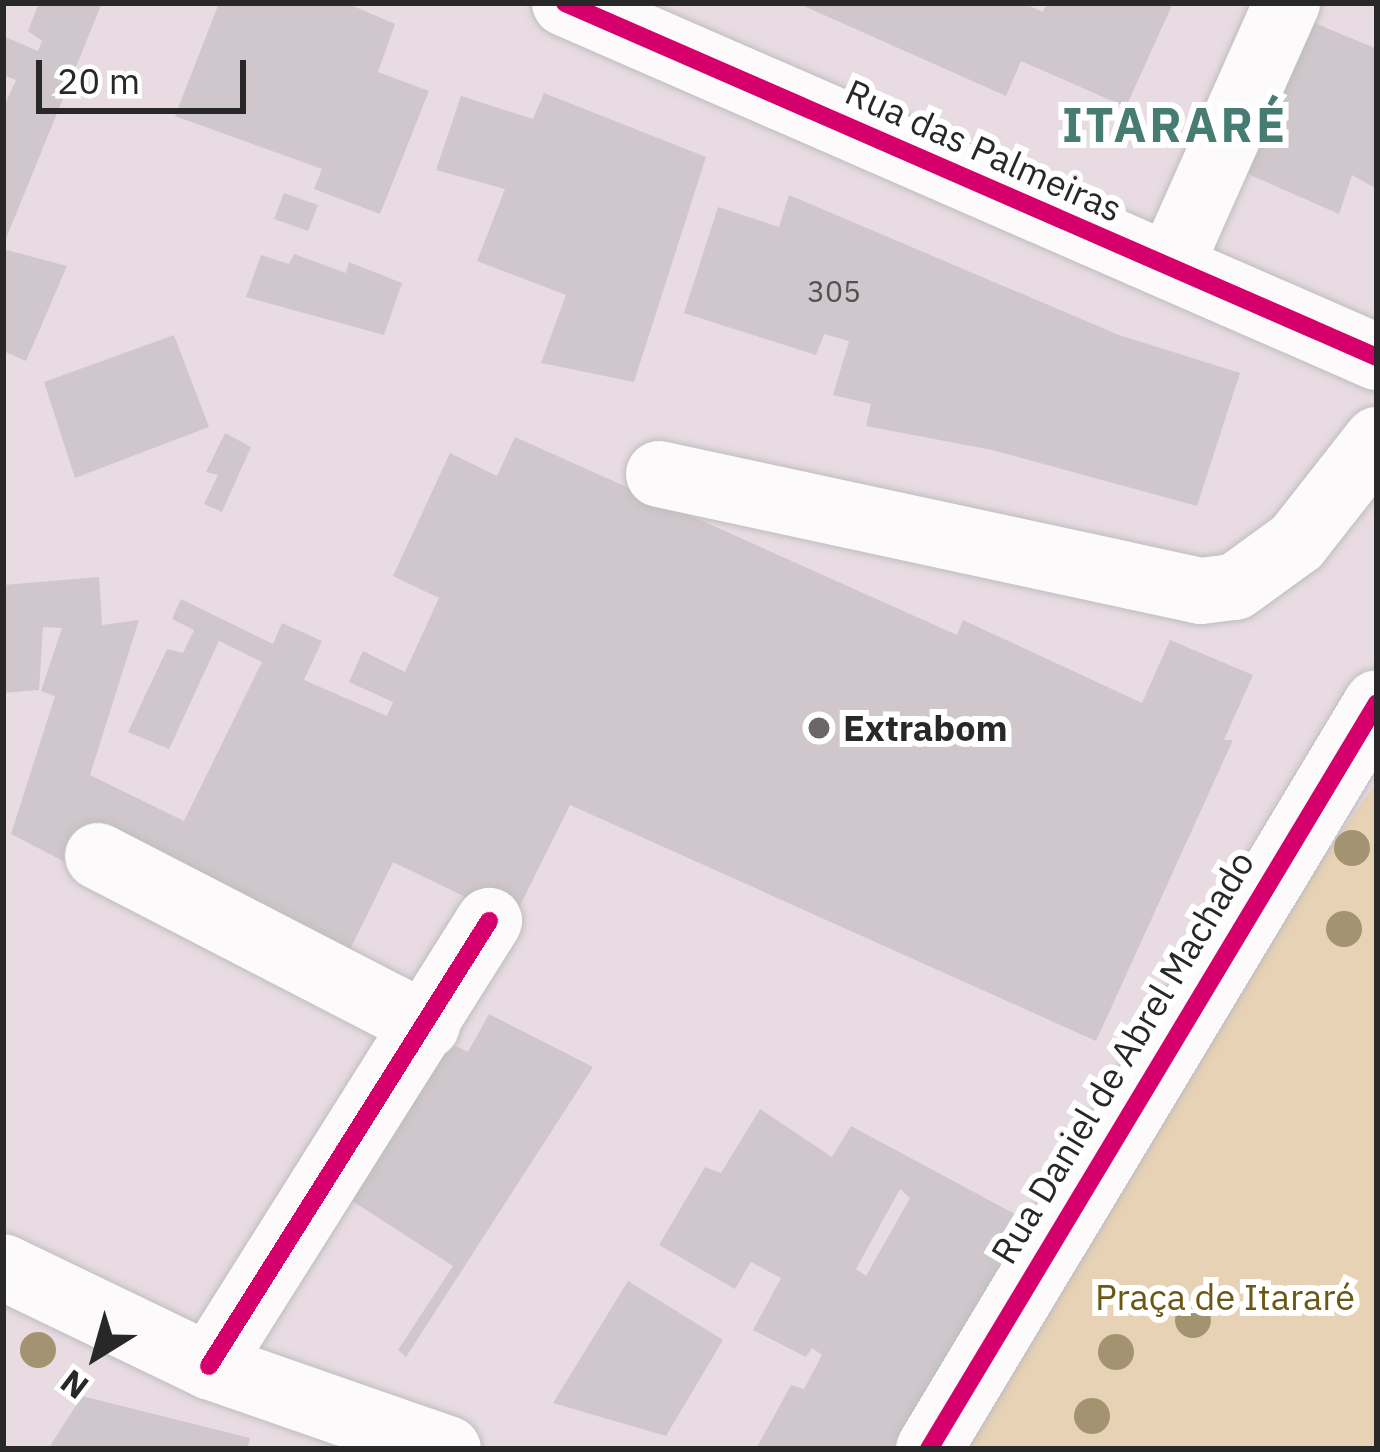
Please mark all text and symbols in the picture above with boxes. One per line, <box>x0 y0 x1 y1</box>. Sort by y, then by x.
scale bar <box>42 36 252 110</box>
text: 20 m <box>57 57 140 104</box>
street label: Rua das Palmeiras <box>839 70 1129 230</box>
district label: ITARARÉ <box>1062 96 1288 154</box>
house number: 305 <box>807 273 861 309</box>
place label: Extrabom <box>843 706 1008 750</box>
marker: Extrabom <box>806 715 832 741</box>
street label: Rua Daniel de Abrel Machado <box>982 843 1262 1271</box>
park label: Praça de Itararé <box>1095 1275 1355 1319</box>
north arrow <box>36 1296 156 1416</box>
text: N <box>52 1361 97 1410</box>

